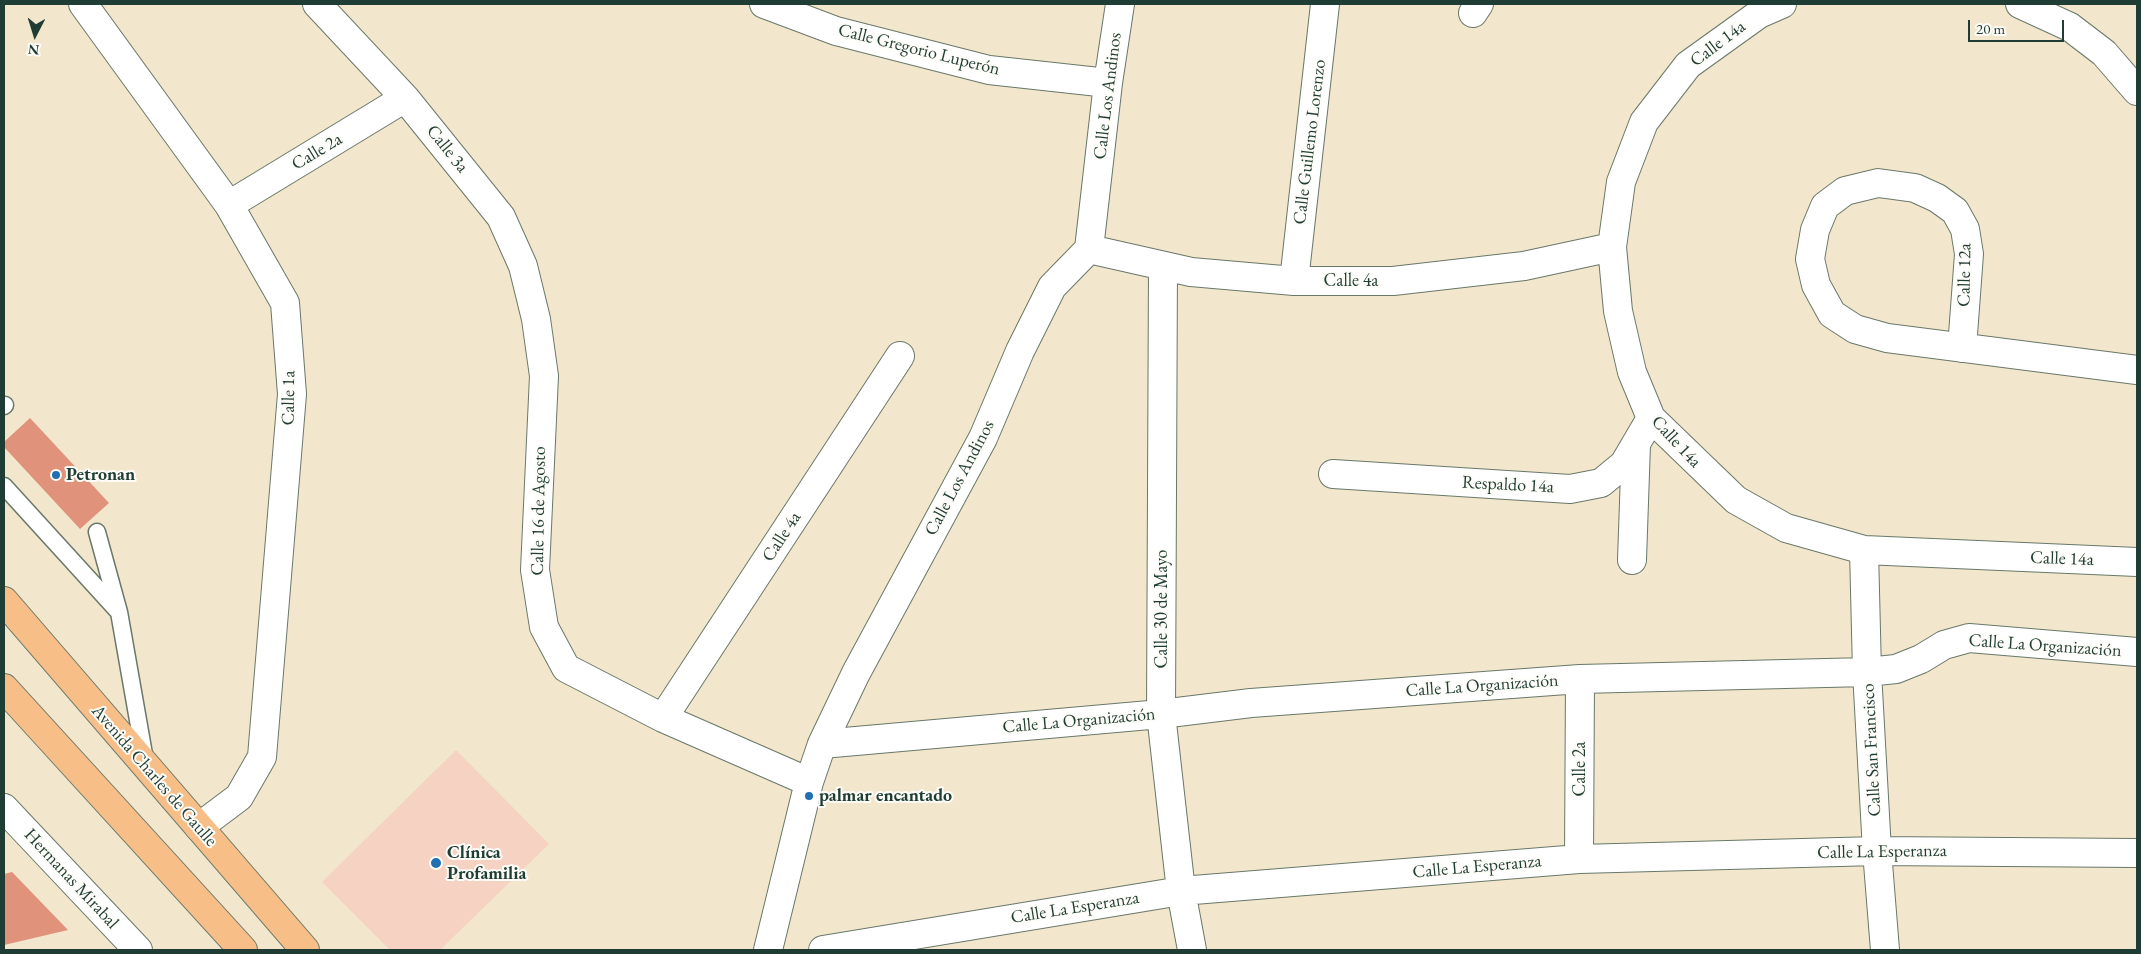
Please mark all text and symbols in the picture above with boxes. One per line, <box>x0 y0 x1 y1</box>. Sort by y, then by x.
north arrow <box>10 10 60 60</box>
scale bar <box>1971 10 2067 42</box>
street label: Calle 14a <box>1686 16 1750 72</box>
street label: Calle Gregorio Luperón <box>836 19 1002 81</box>
text: 20 m <box>1976 19 2005 38</box>
street label: Calle Los Andinos <box>1089 31 1127 161</box>
text: N <box>27 40 40 59</box>
street label: Calle Guillemo Lorenzo <box>1289 58 1331 226</box>
street label: Calle 3a <box>421 121 473 177</box>
street label: Calle 2a <box>288 129 346 175</box>
street label: Calle 12a <box>1954 243 1976 307</box>
street label: Calle 4a <box>1323 270 1379 292</box>
street label: Calle 1a <box>278 370 300 426</box>
street label: Calle 14a <box>1646 411 1706 473</box>
street label: Calle Los Andinos <box>920 417 1000 539</box>
street label: Calle 16 de Agosto <box>527 446 551 576</box>
place label: Petronan <box>66 464 135 486</box>
marker: Petronan <box>50 469 62 481</box>
street label: Respaldo 14a <box>1461 472 1555 498</box>
street label: Calle 4a <box>758 508 806 566</box>
street label: Calle 14a <box>2030 547 2094 571</box>
street label: Calle 30 de Mayo <box>1151 549 1173 669</box>
street label: Calle La Organización <box>1968 630 2122 662</box>
street label: Calle La Organización <box>1405 670 1559 702</box>
street label: Calle San Francisco <box>1858 683 1886 817</box>
street label: Avenida Charles de Gaulle <box>87 701 221 851</box>
street label: Calle La Organización <box>1002 704 1156 738</box>
street label: Calle 2a <box>1569 741 1591 797</box>
place label: palmar encantado <box>819 785 952 807</box>
marker: palmar encantado <box>803 790 815 802</box>
street label: Hermanas Mirabal <box>19 824 123 934</box>
street label: Calle La Esperanza <box>1817 840 1947 864</box>
place label: Clínica Profamilia <box>447 842 526 884</box>
street label: Calle La Esperanza <box>1412 851 1542 883</box>
marker: Clínica Profamilia <box>429 856 443 870</box>
street label: Calle La Esperanza <box>1009 887 1141 929</box>

